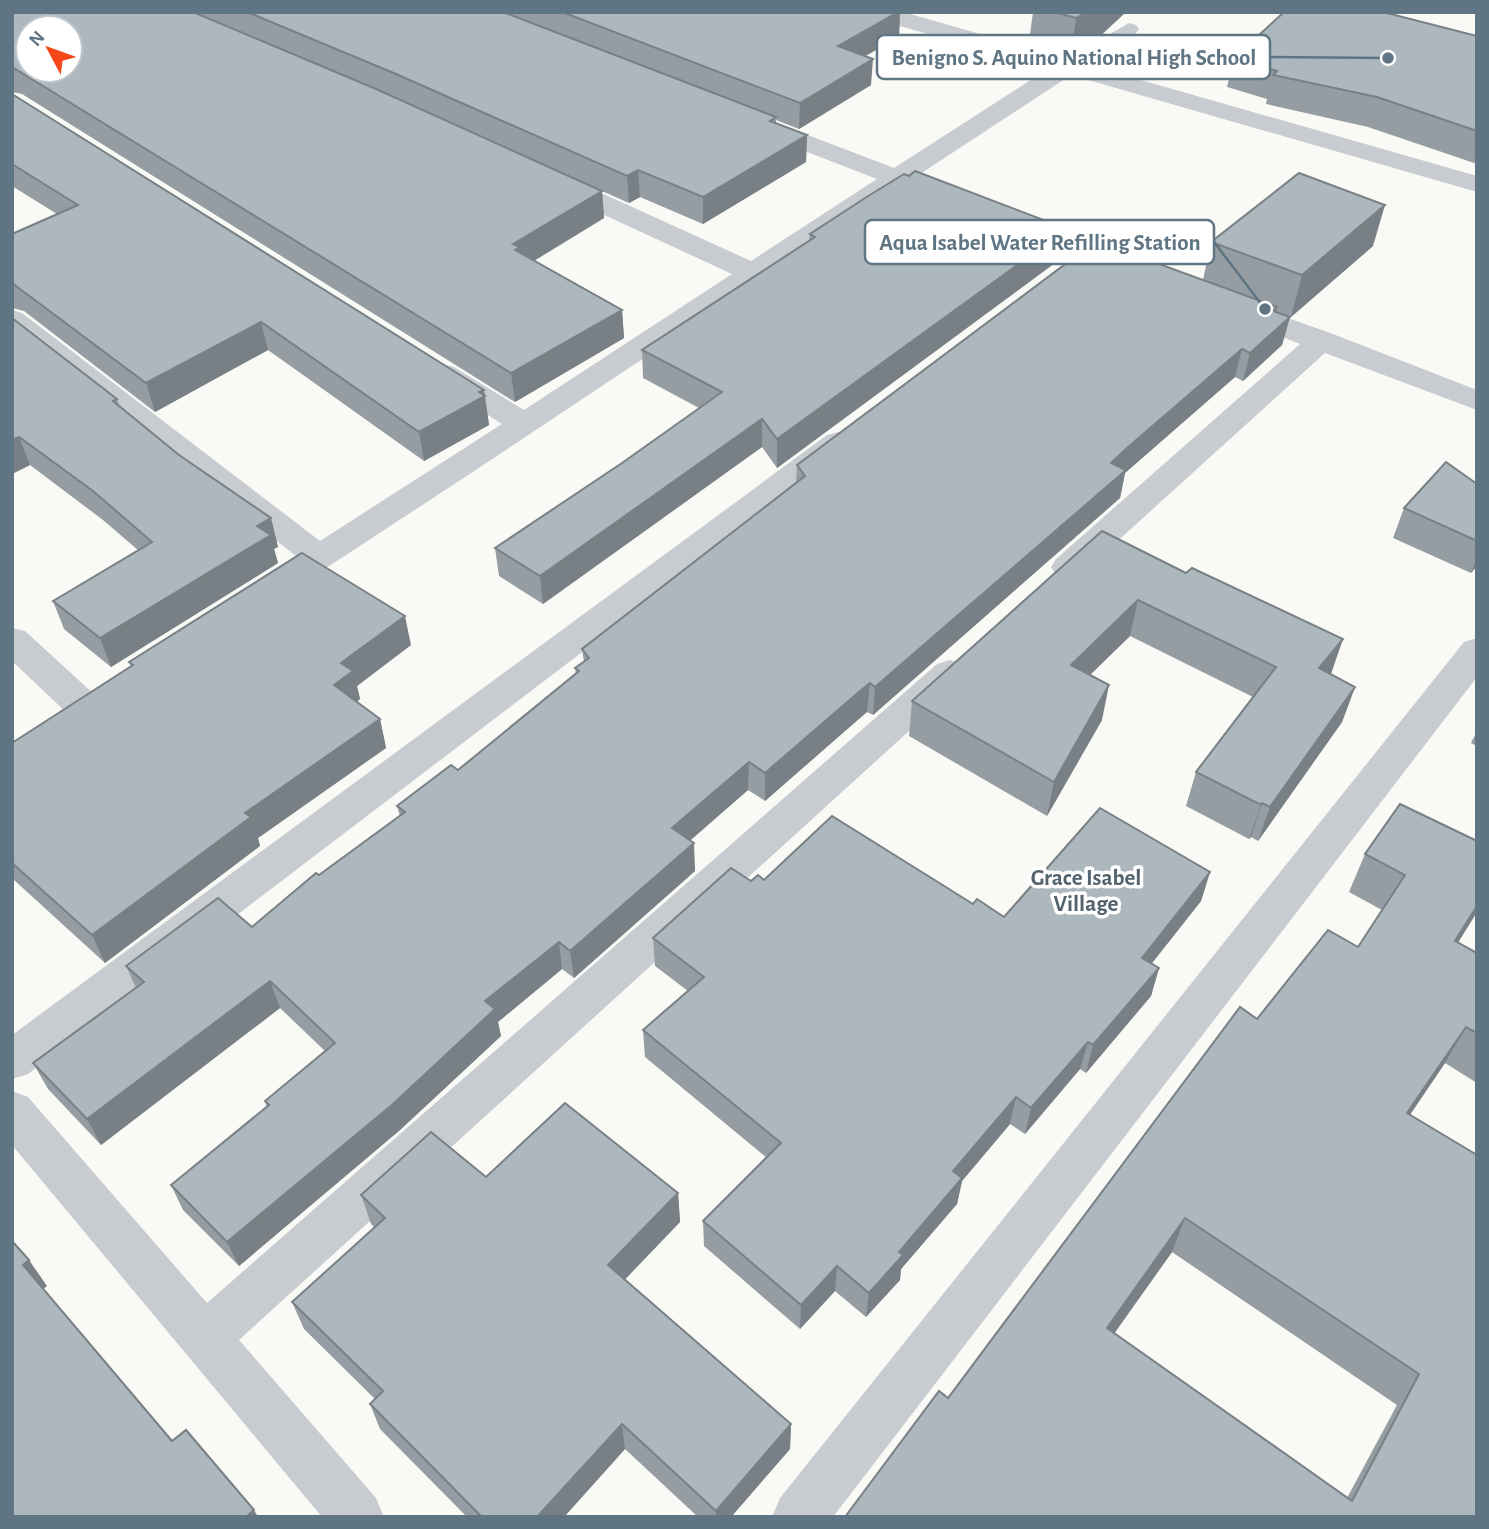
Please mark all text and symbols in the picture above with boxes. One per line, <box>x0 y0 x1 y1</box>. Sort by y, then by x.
north arrow <box>14 14 84 84</box>
text: N <box>26 28 49 50</box>
callout: Benigno S. Aquino National High School <box>877 35 1270 79</box>
text: Benigno S. Aquino National High School <box>892 47 1256 70</box>
callout: Aqua Isabel Water Refilling Station <box>865 220 1214 264</box>
text: Aqua Isabel Water Refilling Station <box>879 232 1201 255</box>
district label: Grace Isabel Village <box>1031 867 1141 916</box>

